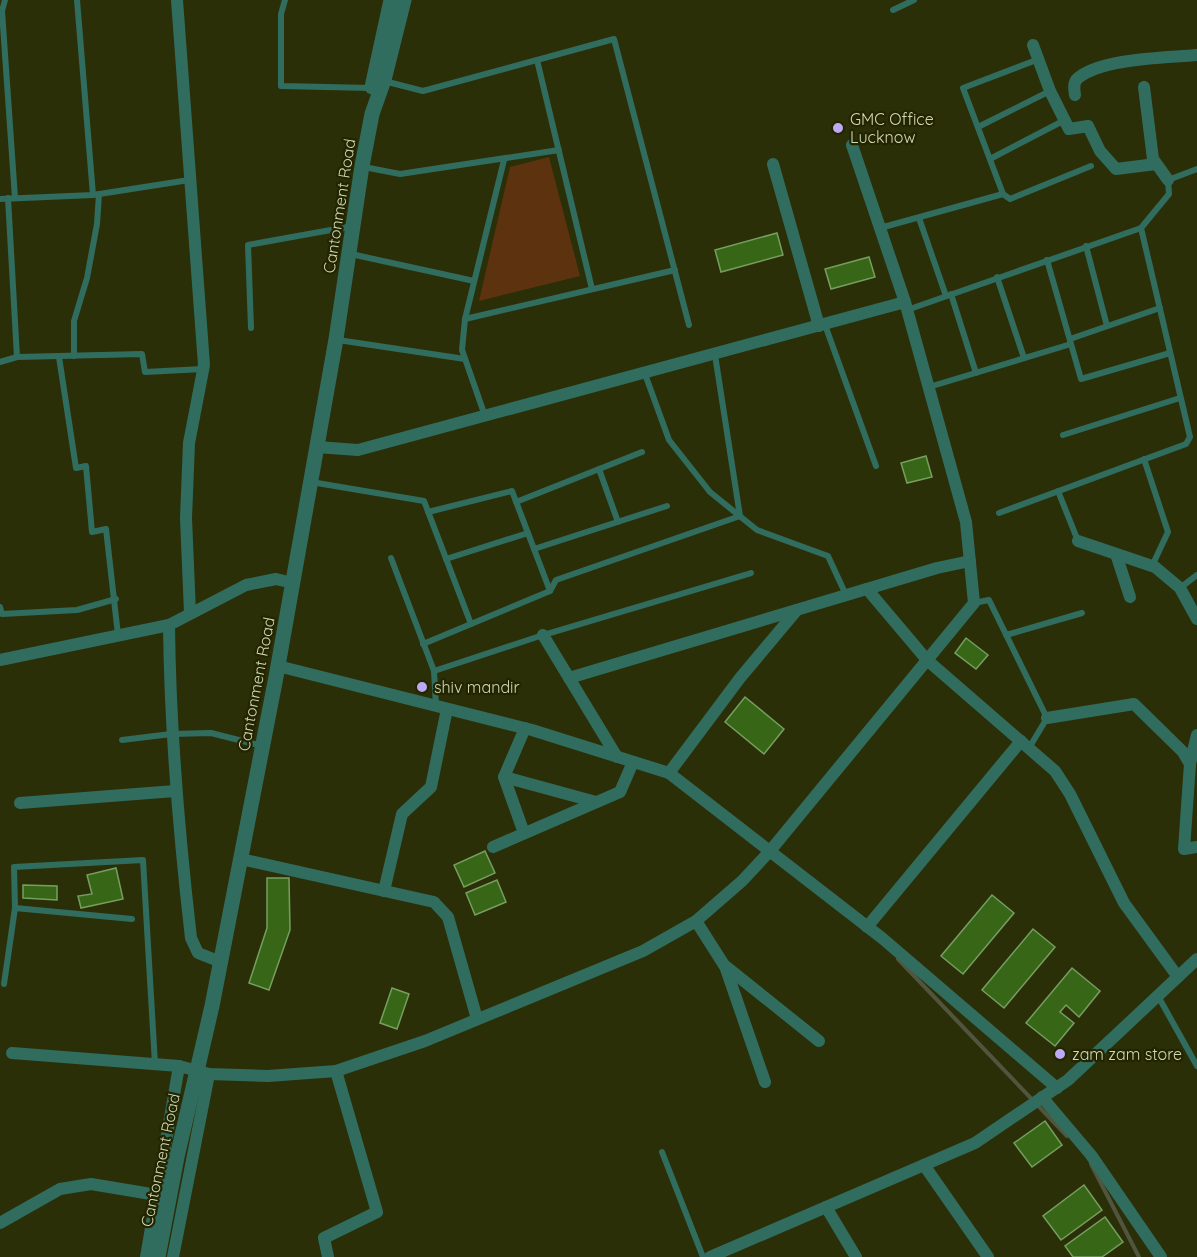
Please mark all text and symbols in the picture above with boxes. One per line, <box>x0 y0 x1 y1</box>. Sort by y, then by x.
place label: GMC Office Lucknow <box>850 109 934 147</box>
marker: GMC Office Lucknow <box>831 121 845 135</box>
street label: Cantonment Road <box>318 137 360 275</box>
street label: Cantonment Road <box>233 615 279 753</box>
place label: shiv mandir <box>434 677 520 697</box>
marker: shiv mandir <box>415 680 429 694</box>
place label: zam zam store <box>1072 1044 1182 1064</box>
marker: zam zam store <box>1053 1047 1067 1061</box>
street label: Cantonment Road <box>136 1091 184 1229</box>

